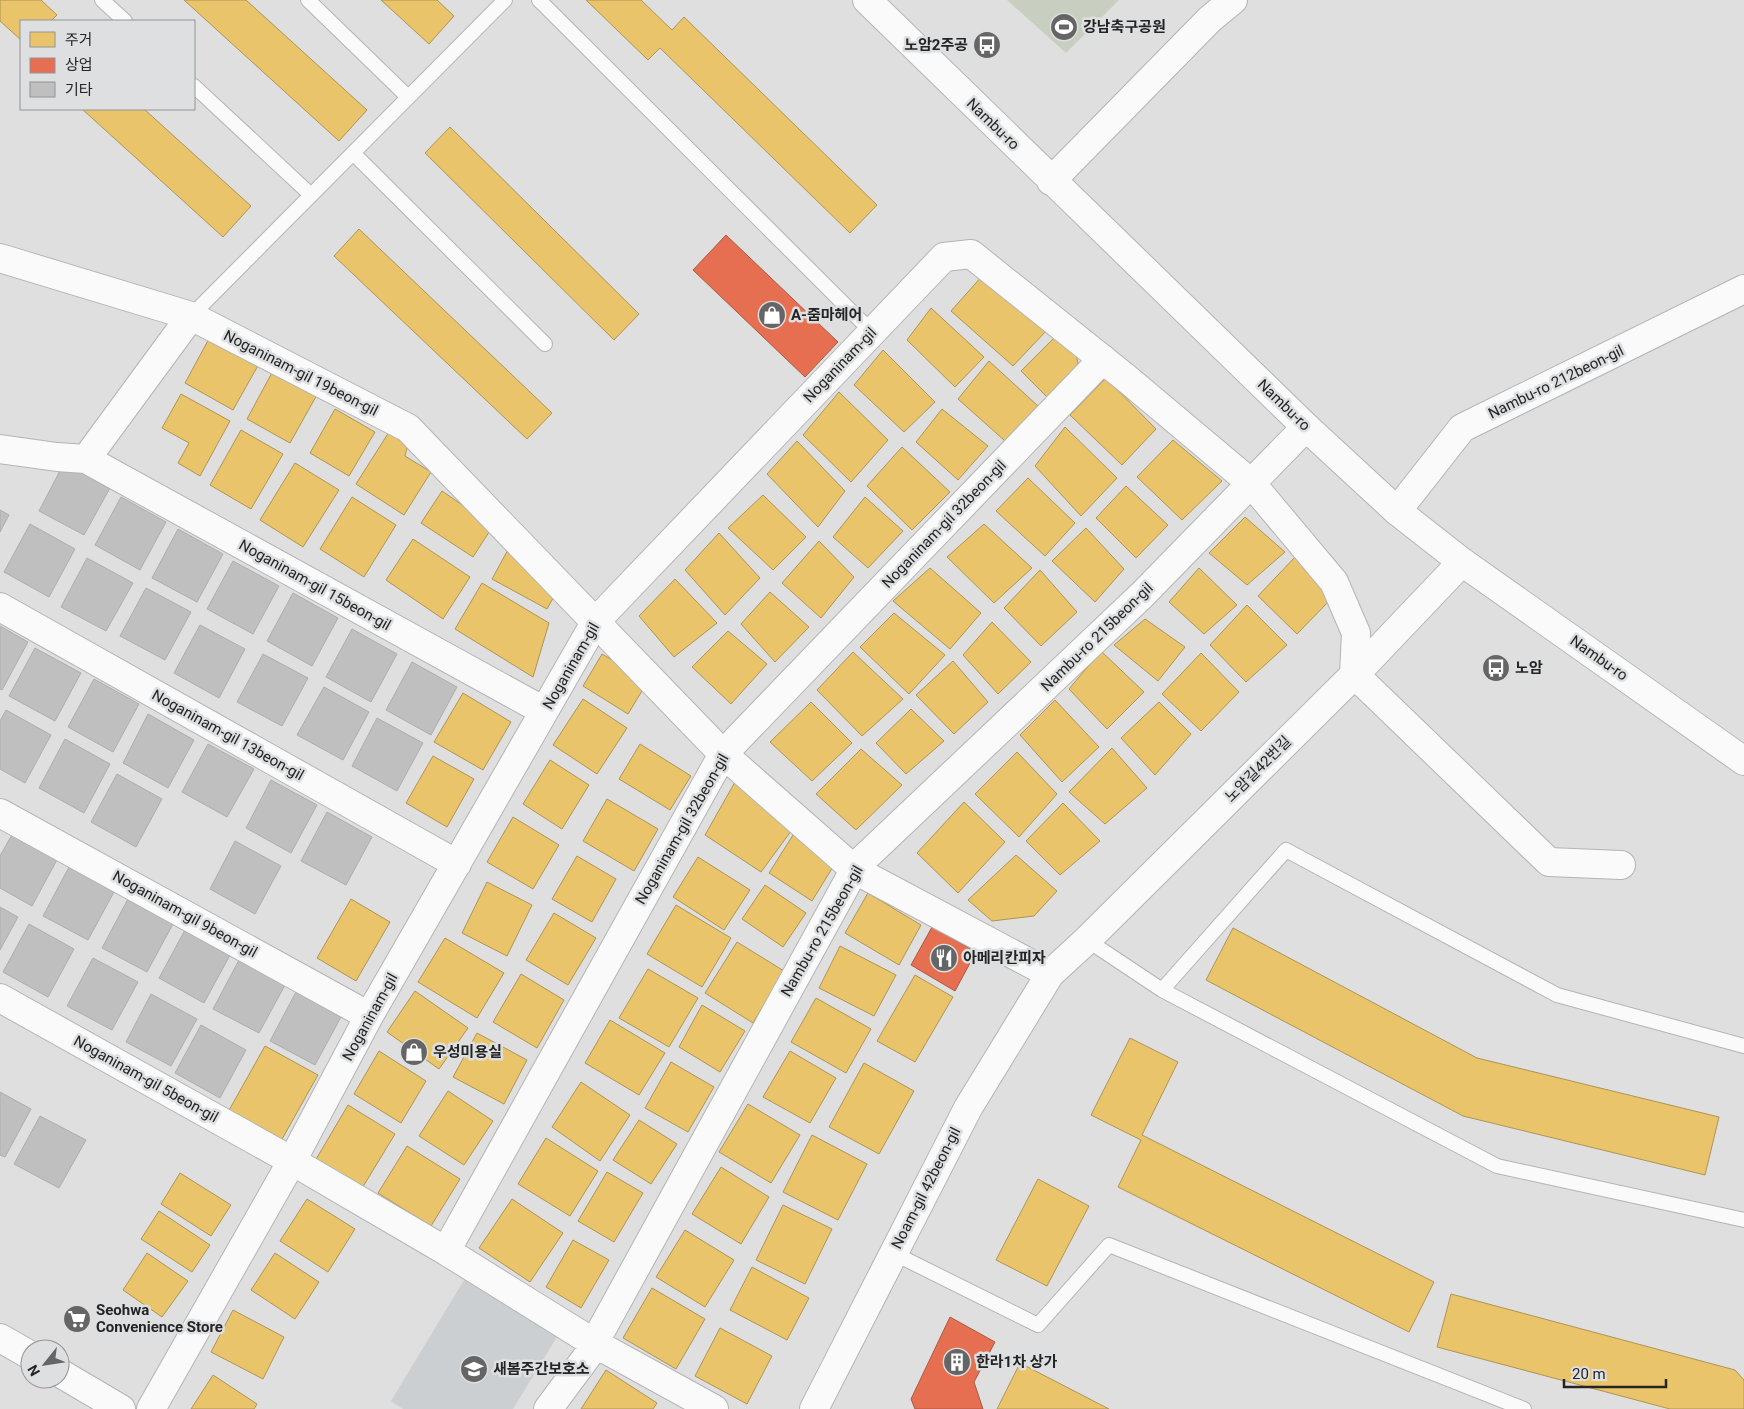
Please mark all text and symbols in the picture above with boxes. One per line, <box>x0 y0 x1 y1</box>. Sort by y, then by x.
sports icon: 강남축구공원 <box>1049 12 1079 42</box>
place label: 강남축구공원 <box>1083 18 1166 36</box>
legend <box>20 20 195 110</box>
bus stop icon: 노암2주공 <box>972 30 1002 60</box>
text: 주거 <box>65 31 93 49</box>
place label: 노암2주공 <box>904 36 968 54</box>
text: 상업 <box>65 56 93 74</box>
text: 기타 <box>65 81 93 99</box>
street label: Nambu-ro <box>963 94 1023 154</box>
shop icon: A-줌마헤어 <box>757 300 787 330</box>
place label: A-줌마헤어 <box>791 306 862 324</box>
street label: Noganinam-gil <box>800 324 880 406</box>
street label: Noganinam-gil 19beon-gil <box>221 326 381 420</box>
street label: Nambu-ro 212beon-gil <box>1485 341 1627 423</box>
street label: Nambu-ro <box>1254 375 1314 435</box>
street label: Noganinam-gil 32beon-gil <box>878 456 1010 592</box>
street label: Noganinam-gil 15beon-gil <box>236 536 394 634</box>
street label: Nambu-ro 215beon-gil <box>1037 579 1157 695</box>
street label: Noganinam-gil <box>539 619 603 713</box>
street label: Nambu-ro <box>1567 632 1631 684</box>
bus stop icon: 노암 <box>1481 653 1511 683</box>
place label: 노암 <box>1515 659 1543 677</box>
street label: Noganinam-gil 13beon-gil <box>149 686 307 784</box>
street label: 노암길42번길 <box>1221 732 1295 806</box>
street label: Noganinam-gil 32beon-gil <box>631 751 733 907</box>
street label: Nambu-ro 215beon-gil <box>777 862 867 1000</box>
street label: Noganinam-gil 9beon-gil <box>110 867 260 961</box>
restaurant icon: 아메리칸피자 <box>929 943 959 973</box>
place label: 아메리칸피자 <box>963 949 1046 967</box>
street label: Noganinam-gil <box>339 970 401 1064</box>
street label: Noganinam-gil 5beon-gil <box>71 1032 221 1126</box>
shop icon: 우성미용실 <box>399 1037 429 1067</box>
place label: 우성미용실 <box>433 1043 502 1061</box>
street label: Noam-gil 42beon-gil <box>888 1124 964 1252</box>
place label: Seohwa Convenience Store <box>96 1301 223 1336</box>
supermarket icon: Seohwa Convenience Store <box>62 1304 92 1334</box>
north arrow <box>20 1339 70 1389</box>
building icon: 한라1차 상가 <box>942 1347 972 1377</box>
place label: 한라1차 상가 <box>976 1353 1058 1371</box>
school or university icon: 새봄주간보호소 <box>459 1354 489 1384</box>
scale bar <box>1564 1356 1666 1388</box>
place label: 새봄주간보호소 <box>493 1360 590 1378</box>
text: N <box>24 1362 43 1379</box>
text: 20 m <box>1572 1365 1606 1383</box>

